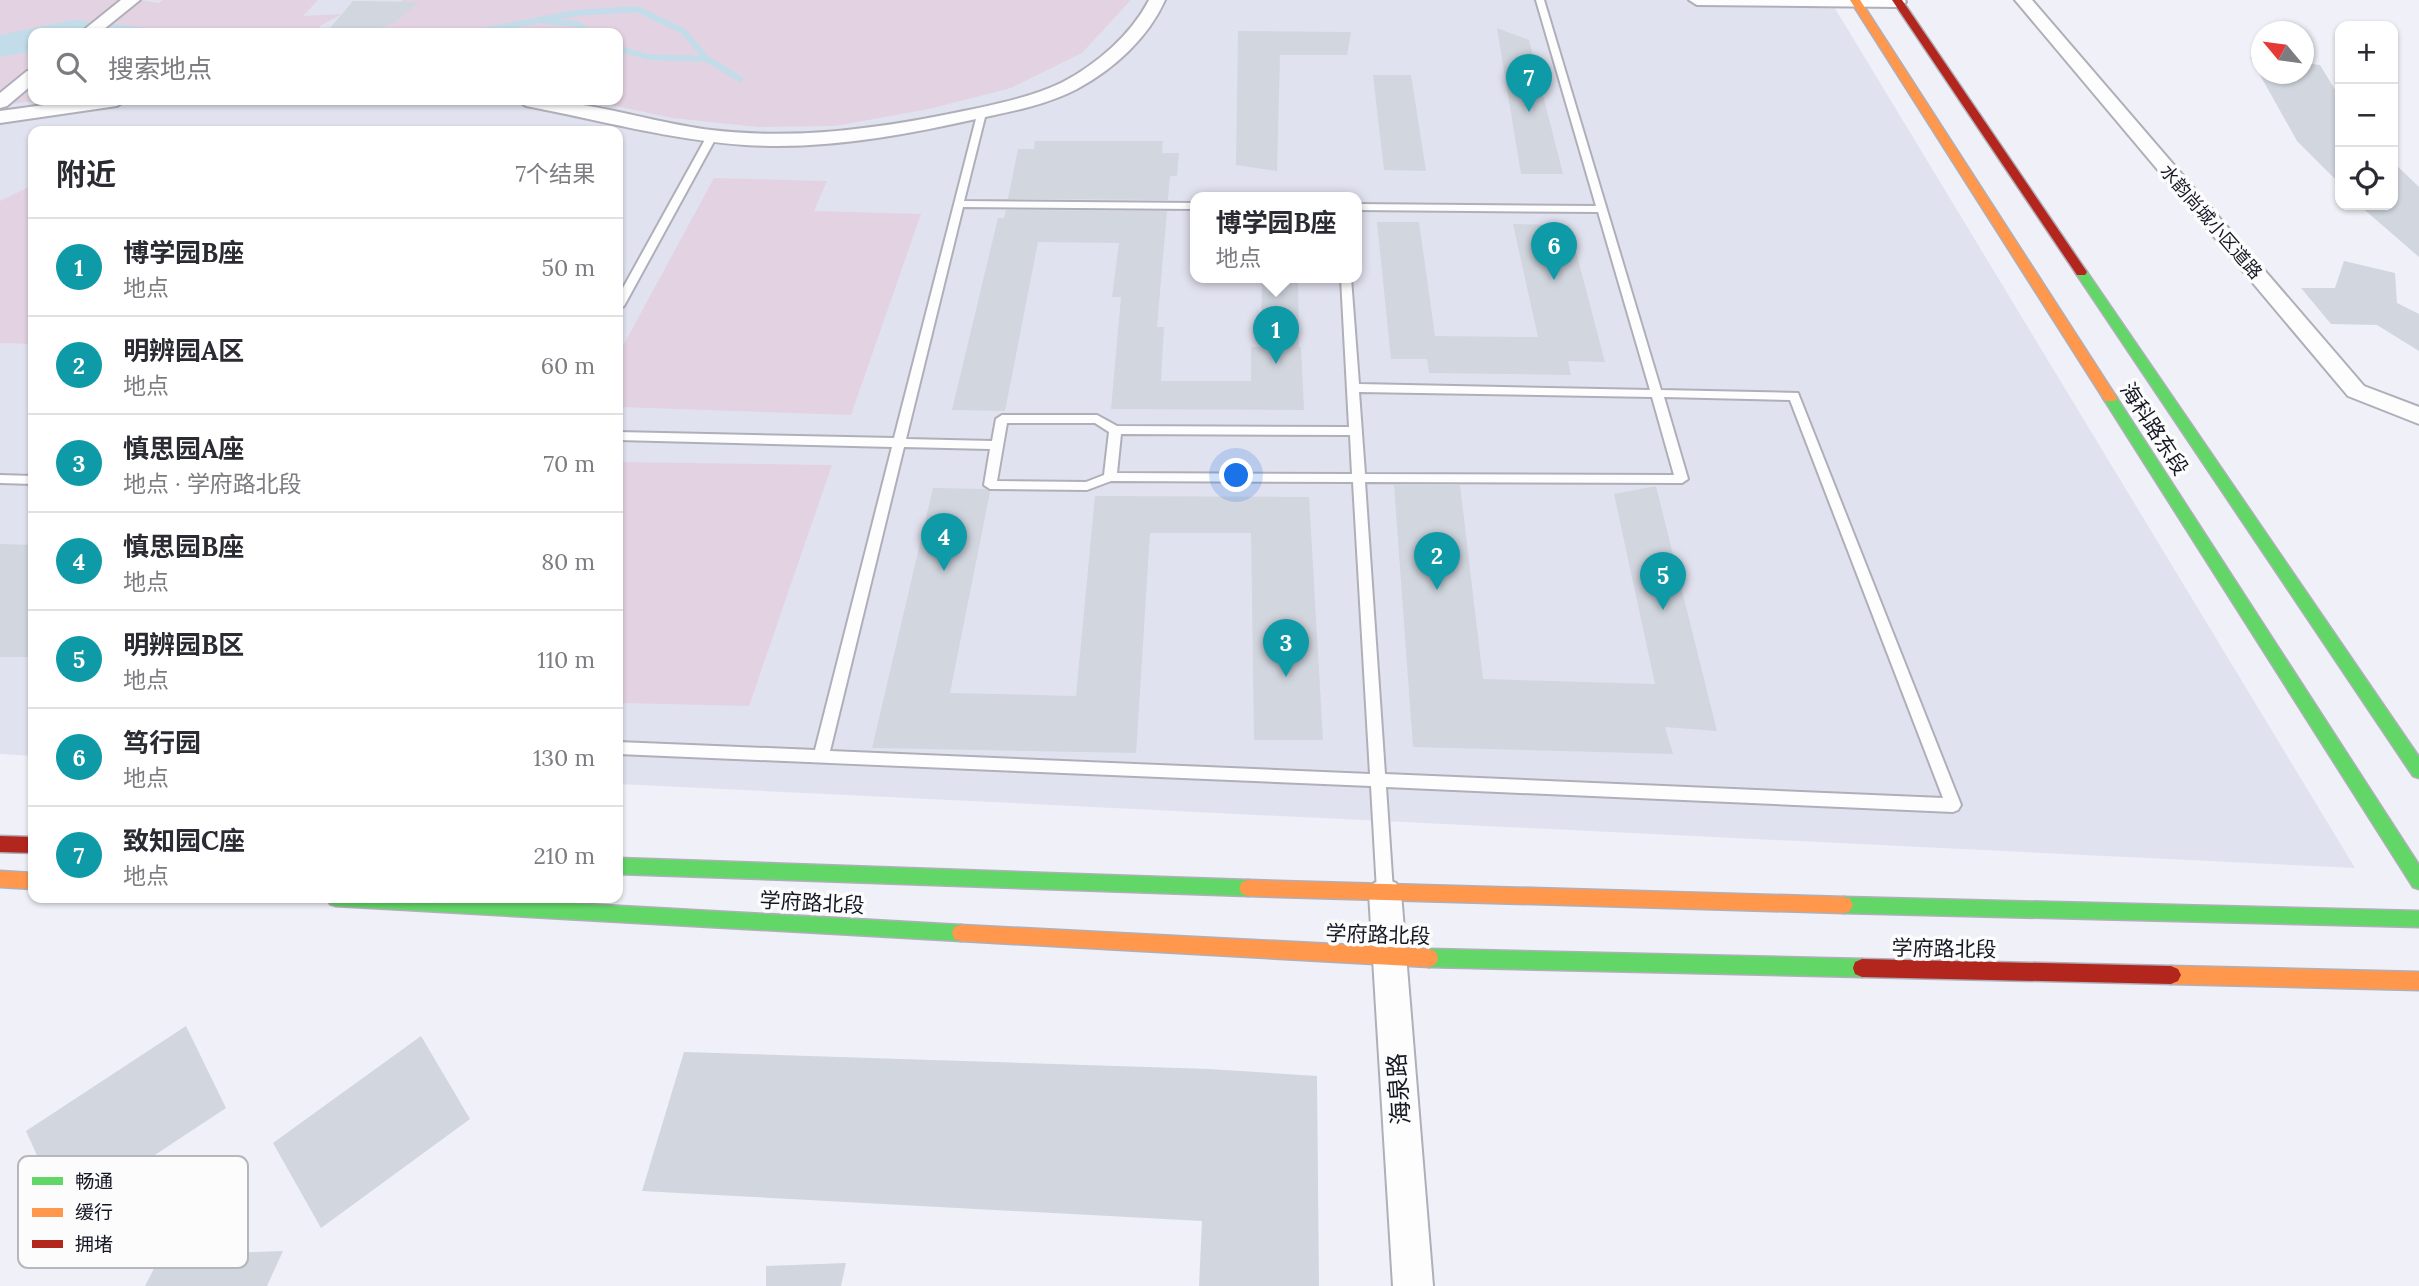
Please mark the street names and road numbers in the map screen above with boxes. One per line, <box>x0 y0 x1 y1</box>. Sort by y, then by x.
street label: 水韵尚城小区道路 <box>2155 160 2267 284</box>
street label: 海科路东段 <box>2115 377 2194 480</box>
street label: 学府路北段 <box>759 886 865 919</box>
street label: 学府路北段 <box>1325 919 1431 950</box>
street label: 学府路北段 <box>1891 934 1997 963</box>
street label: 海泉路 <box>1381 1052 1416 1126</box>

